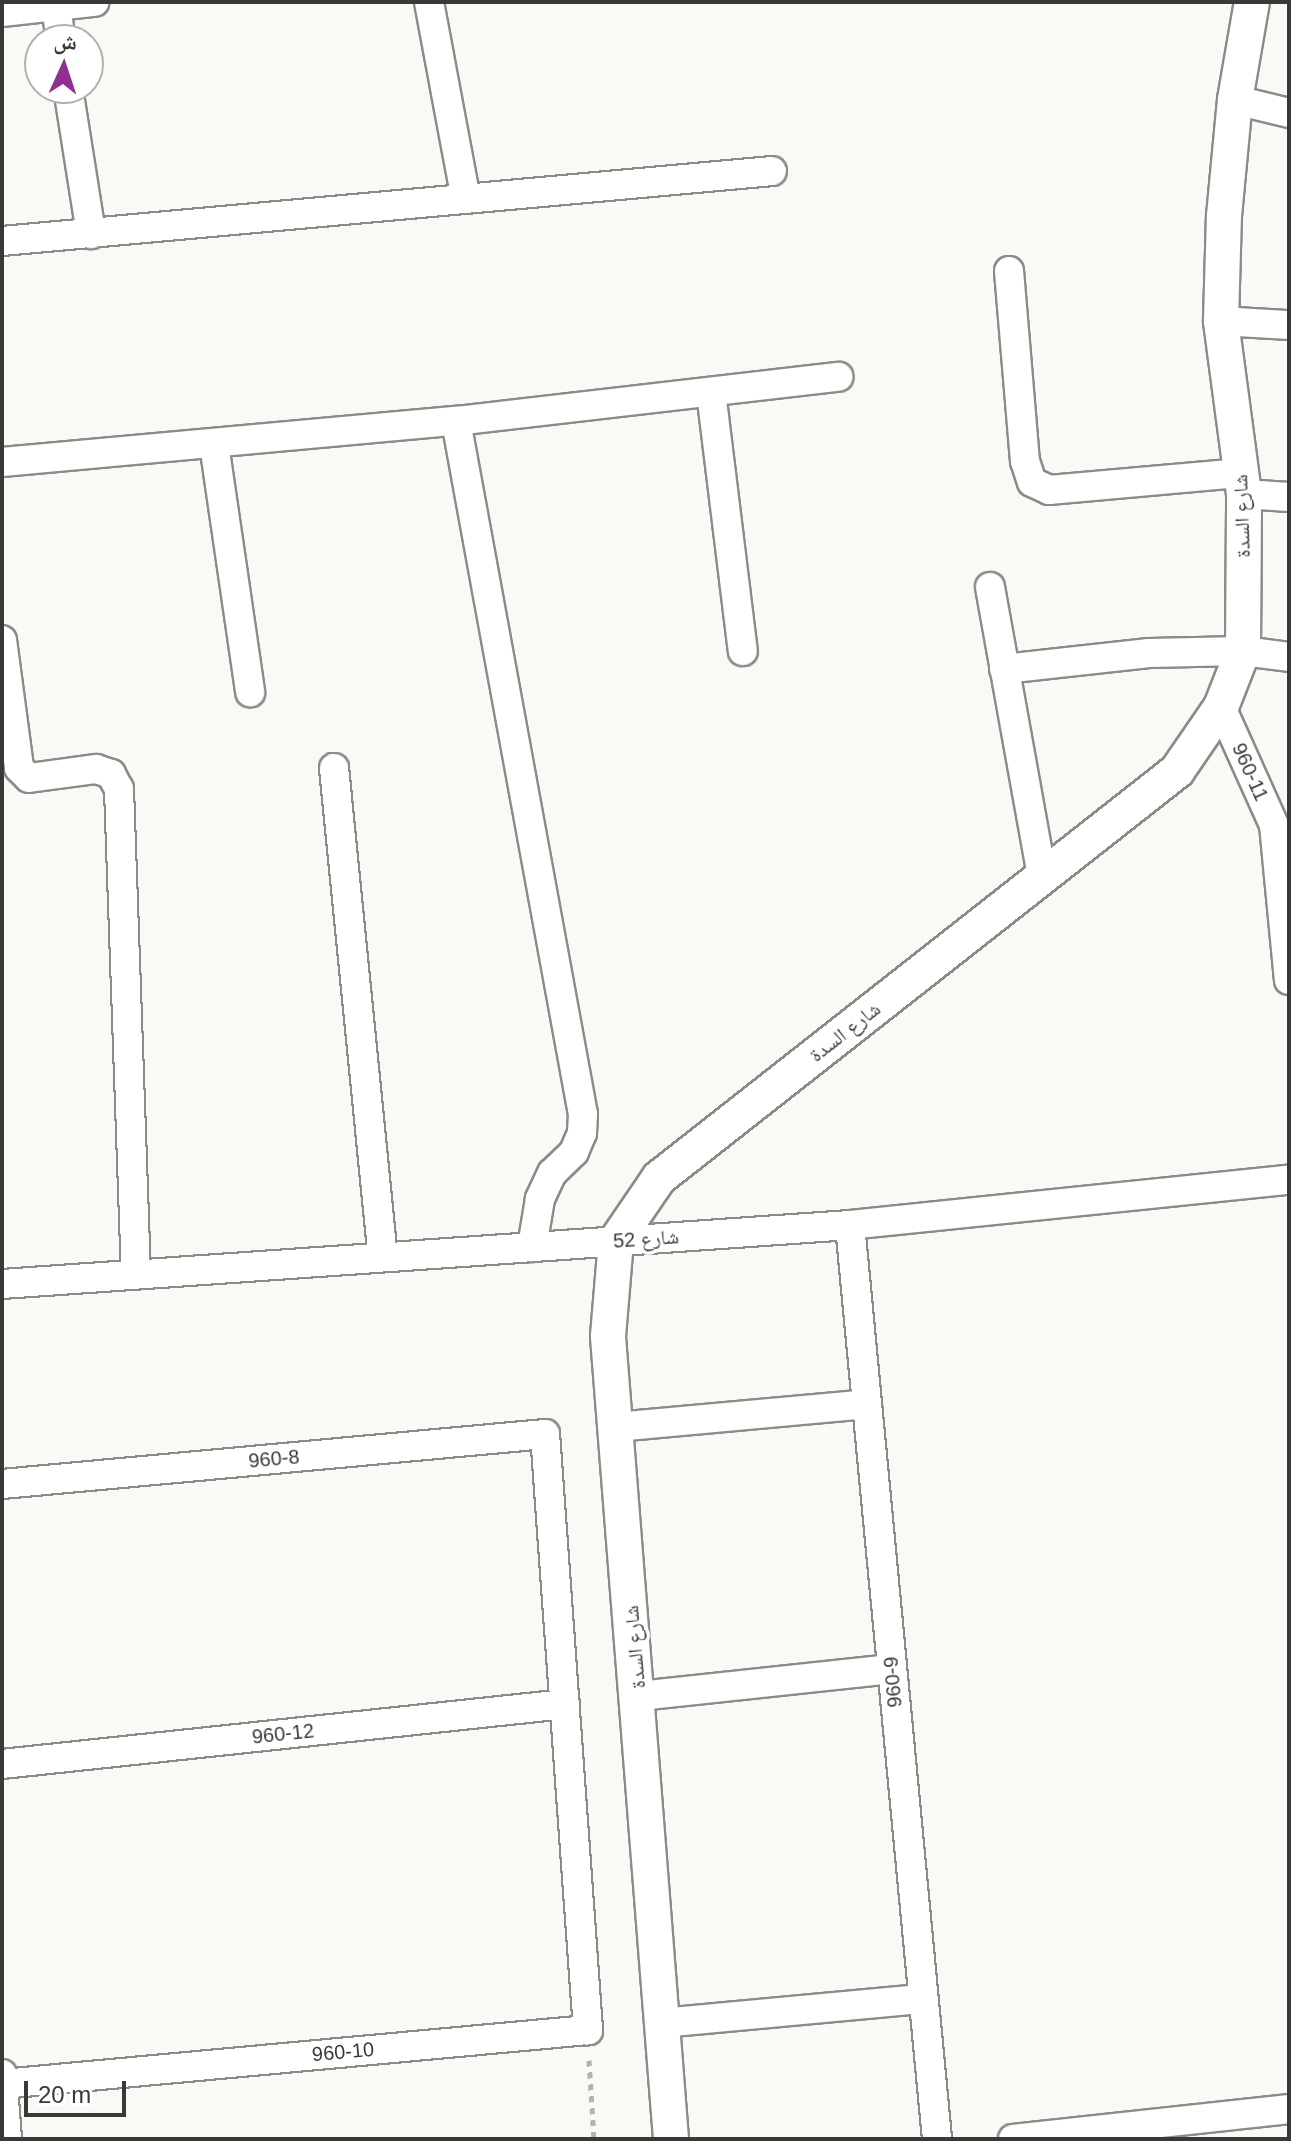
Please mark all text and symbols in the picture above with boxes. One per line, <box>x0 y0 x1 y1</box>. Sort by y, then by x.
north arrow <box>24 24 104 104</box>
text: ش <box>53 28 77 55</box>
street label: شارع السدة <box>1229 474 1255 558</box>
street label: 960-11 <box>1227 739 1273 805</box>
street label: شارع السدة <box>805 997 885 1067</box>
street label: شارع 52 <box>612 1225 680 1253</box>
street label: 960-8 <box>247 1445 301 1473</box>
street label: شارع السدة <box>619 1604 651 1690</box>
street label: 960-9 <box>879 1655 907 1709</box>
street label: 960-12 <box>251 1719 315 1749</box>
street label: 960-10 <box>311 2037 375 2067</box>
scale bar <box>28 2065 130 2115</box>
text: 20 m <box>38 2081 91 2108</box>

